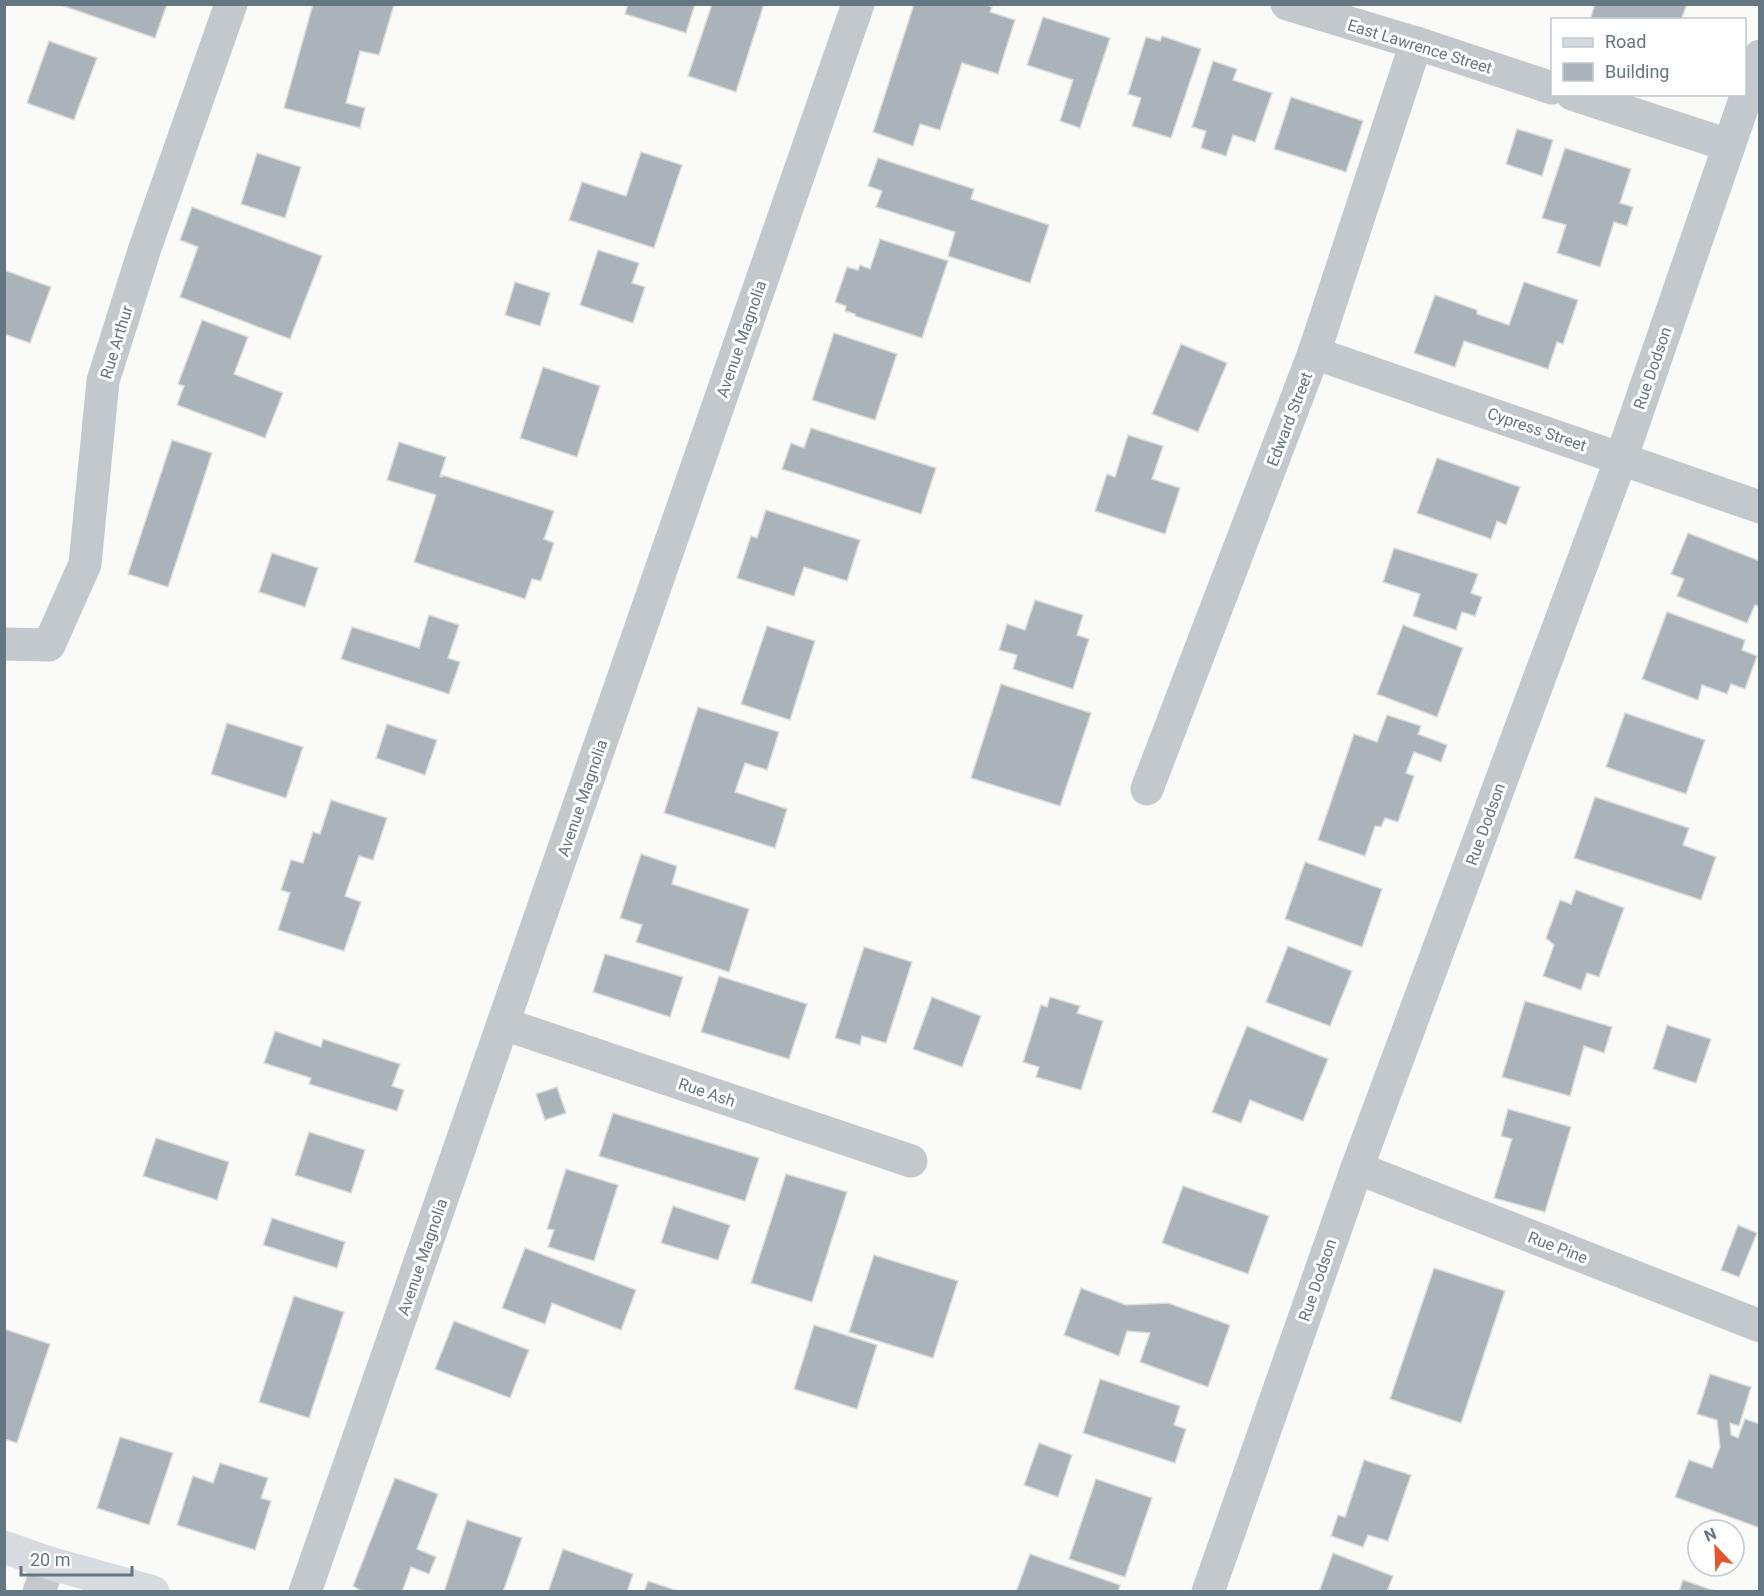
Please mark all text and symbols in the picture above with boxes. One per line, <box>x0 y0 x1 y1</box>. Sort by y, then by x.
street label: East Lawrence Street <box>1345 15 1494 78</box>
legend <box>1551 18 1746 96</box>
text: Road <box>1605 31 1646 52</box>
text: Building <box>1605 61 1669 82</box>
street label: Avenue Magnolia <box>713 278 770 400</box>
street label: Rue Arthur <box>96 303 137 381</box>
street label: Rue Dodson <box>1629 324 1675 412</box>
street label: Edward Street <box>1263 369 1316 469</box>
street label: Cypress Street <box>1485 404 1589 455</box>
street label: Avenue Magnolia <box>554 737 611 859</box>
street label: Rue Dodson <box>1462 781 1509 868</box>
street label: Rue Ash <box>676 1074 738 1111</box>
street label: Avenue Magnolia <box>394 1196 451 1318</box>
street label: Rue Pine <box>1525 1227 1590 1268</box>
street label: Rue Dodson <box>1294 1236 1340 1324</box>
north arrow <box>1686 1518 1746 1578</box>
text: N <box>1701 1524 1719 1546</box>
scale bar <box>21 1539 132 1577</box>
text: 20 m <box>30 1549 70 1570</box>

